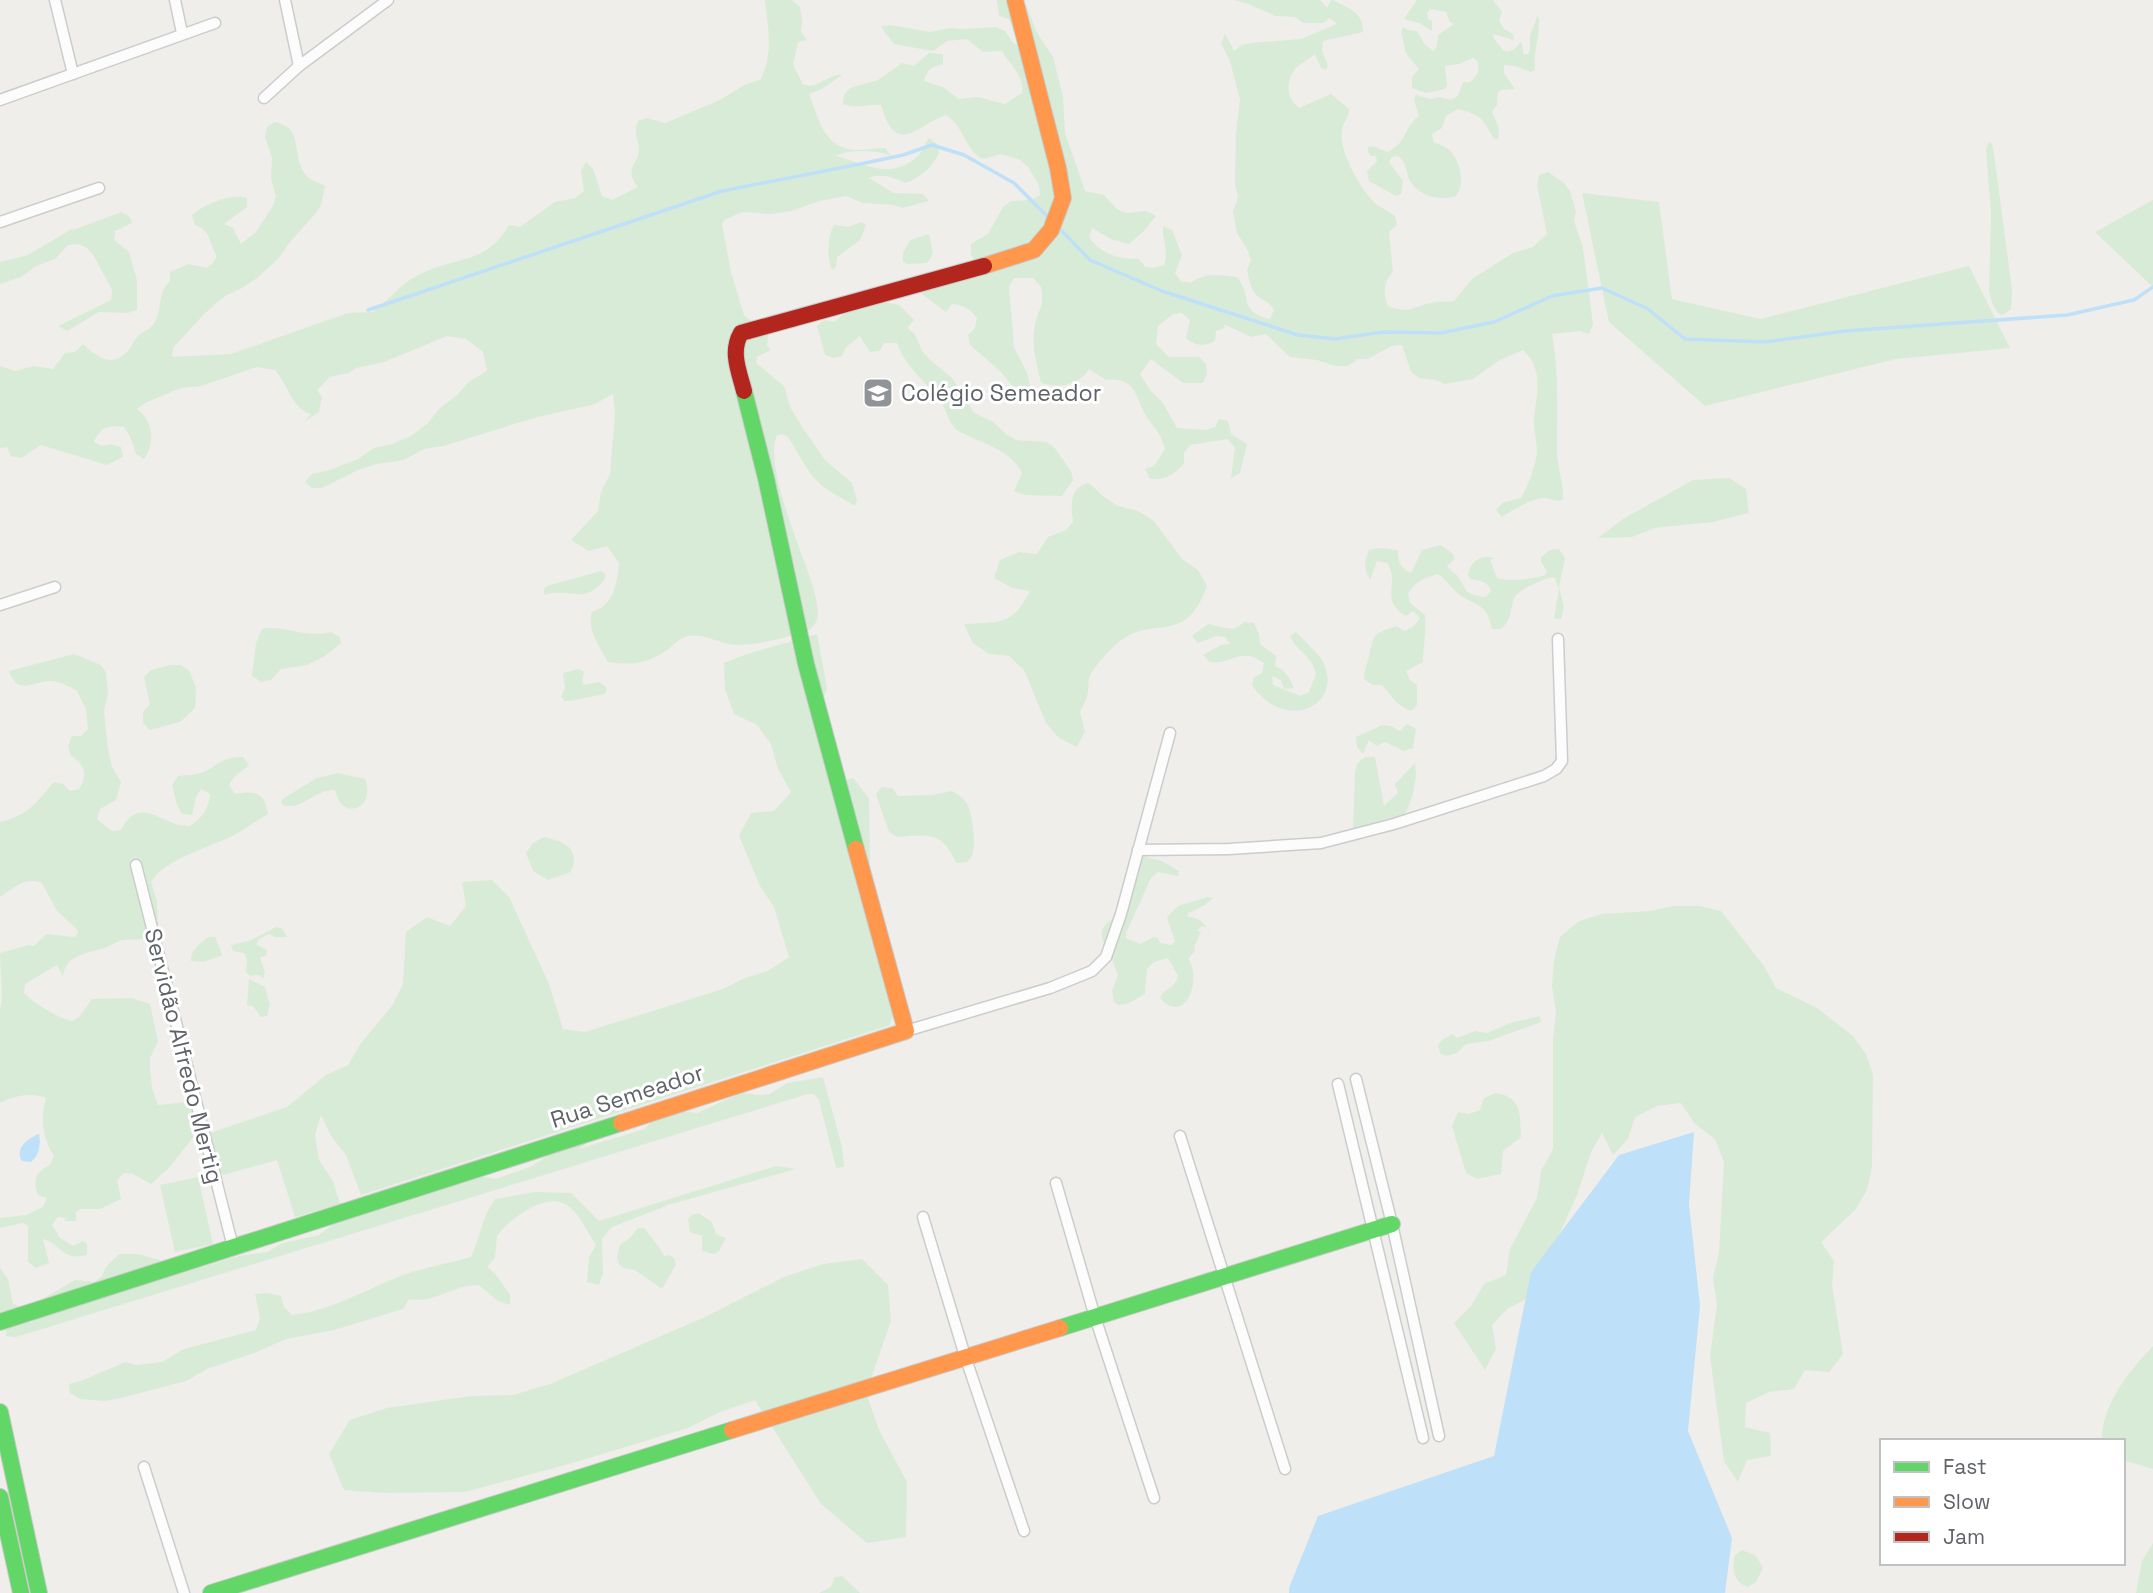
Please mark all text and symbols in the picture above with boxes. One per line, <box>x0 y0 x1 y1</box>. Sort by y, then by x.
school or university icon: Colégio Semeador <box>861 376 895 410</box>
place label: Colégio Semeador <box>901 378 1101 408</box>
street label: Servidão Alfredo Mertig <box>138 925 230 1187</box>
street label: Rua Semeador <box>547 1057 707 1135</box>
legend <box>1880 1439 2125 1565</box>
text: Fast <box>1943 1453 1987 1480</box>
text: Slow <box>1943 1488 1991 1515</box>
text: Jam <box>1943 1523 1985 1550</box>

